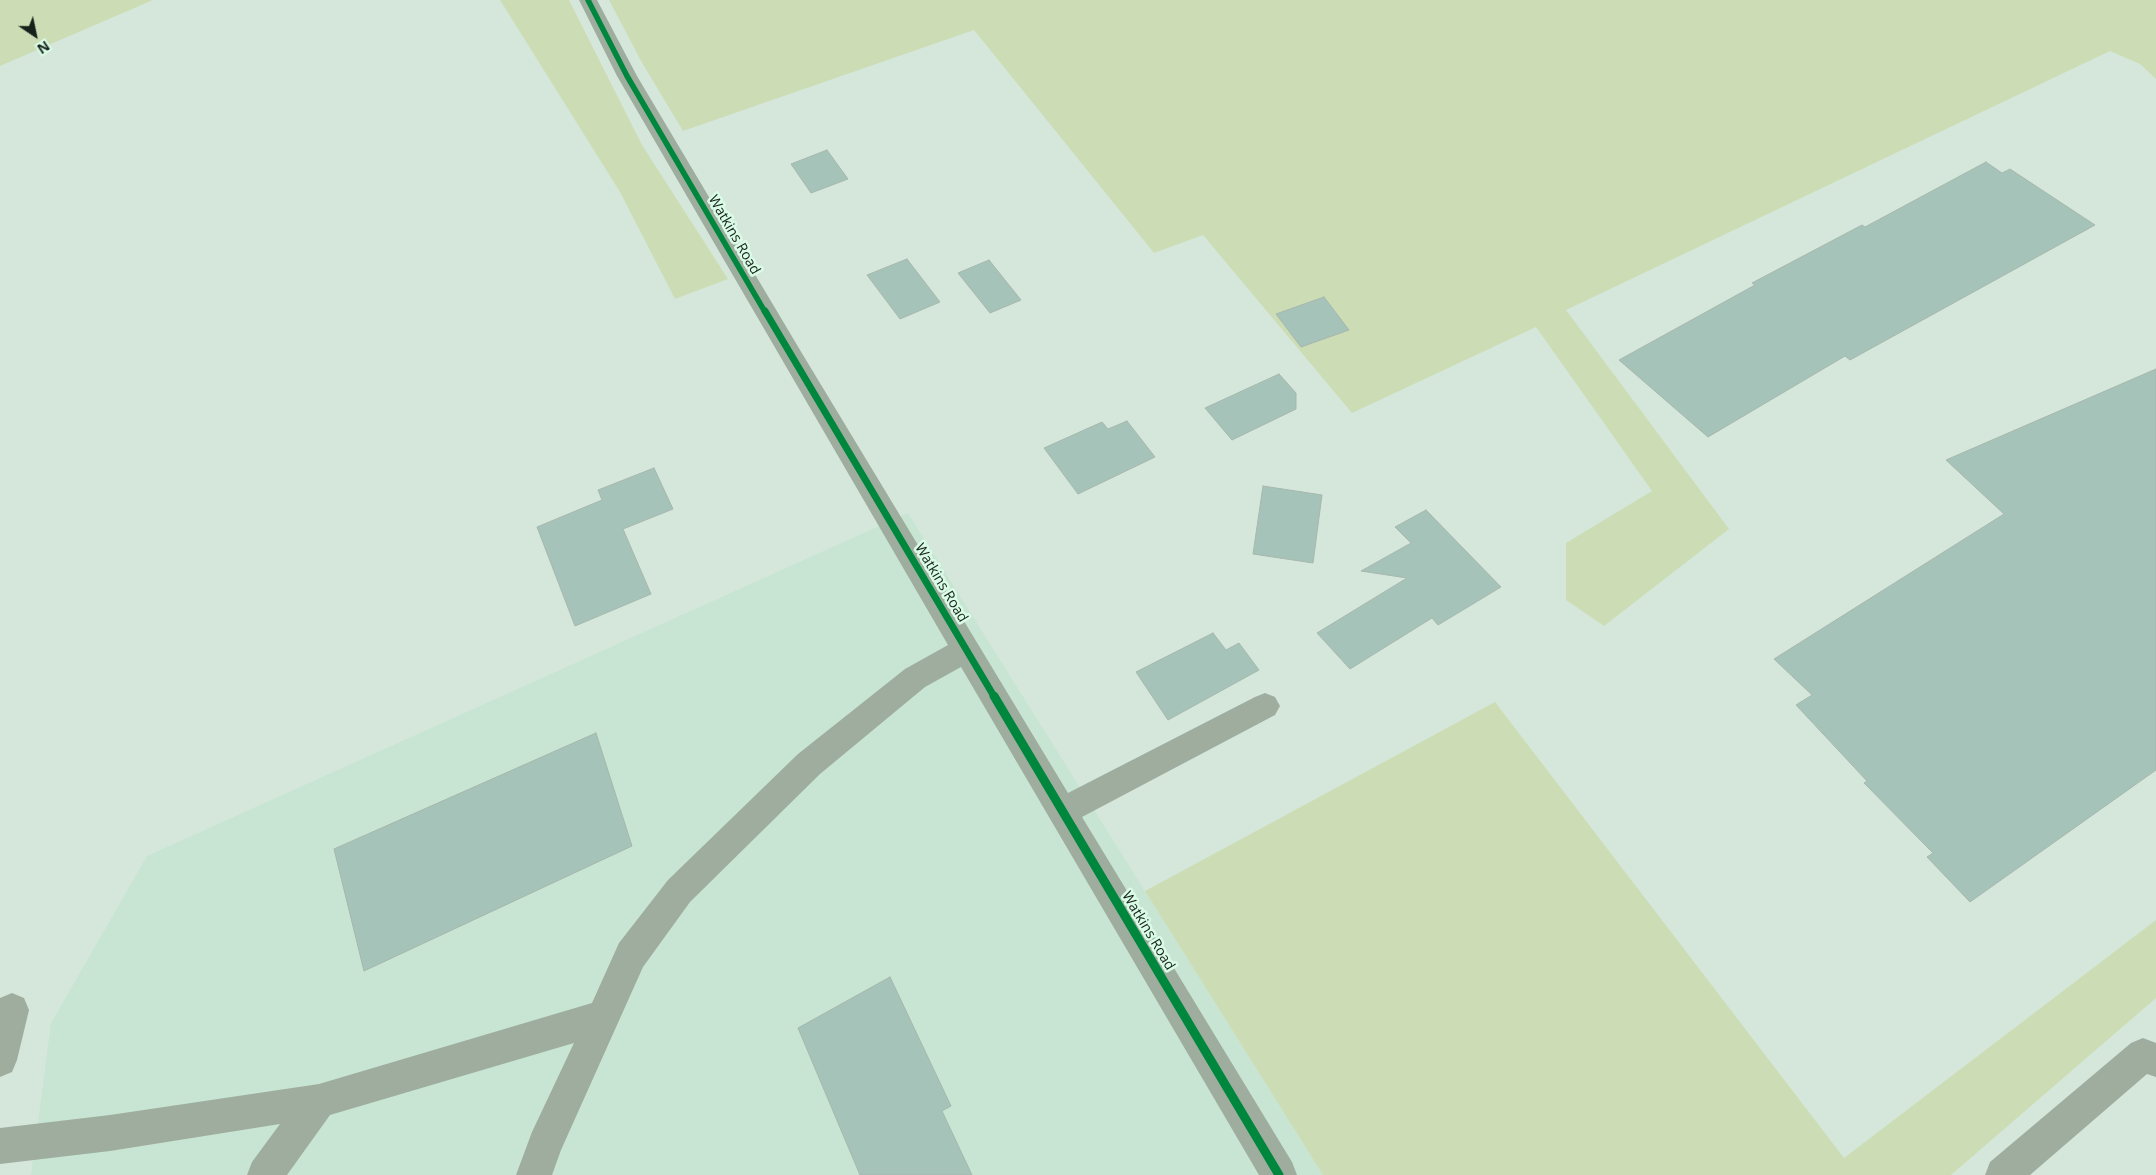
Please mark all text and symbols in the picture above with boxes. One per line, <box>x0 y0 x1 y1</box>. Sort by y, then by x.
north arrow <box>10 10 60 60</box>
text: N <box>34 37 54 59</box>
street label: Watkins Road <box>705 192 763 278</box>
street label: Watkins Road <box>911 541 971 625</box>
street label: Watkins Road <box>1118 889 1178 973</box>

